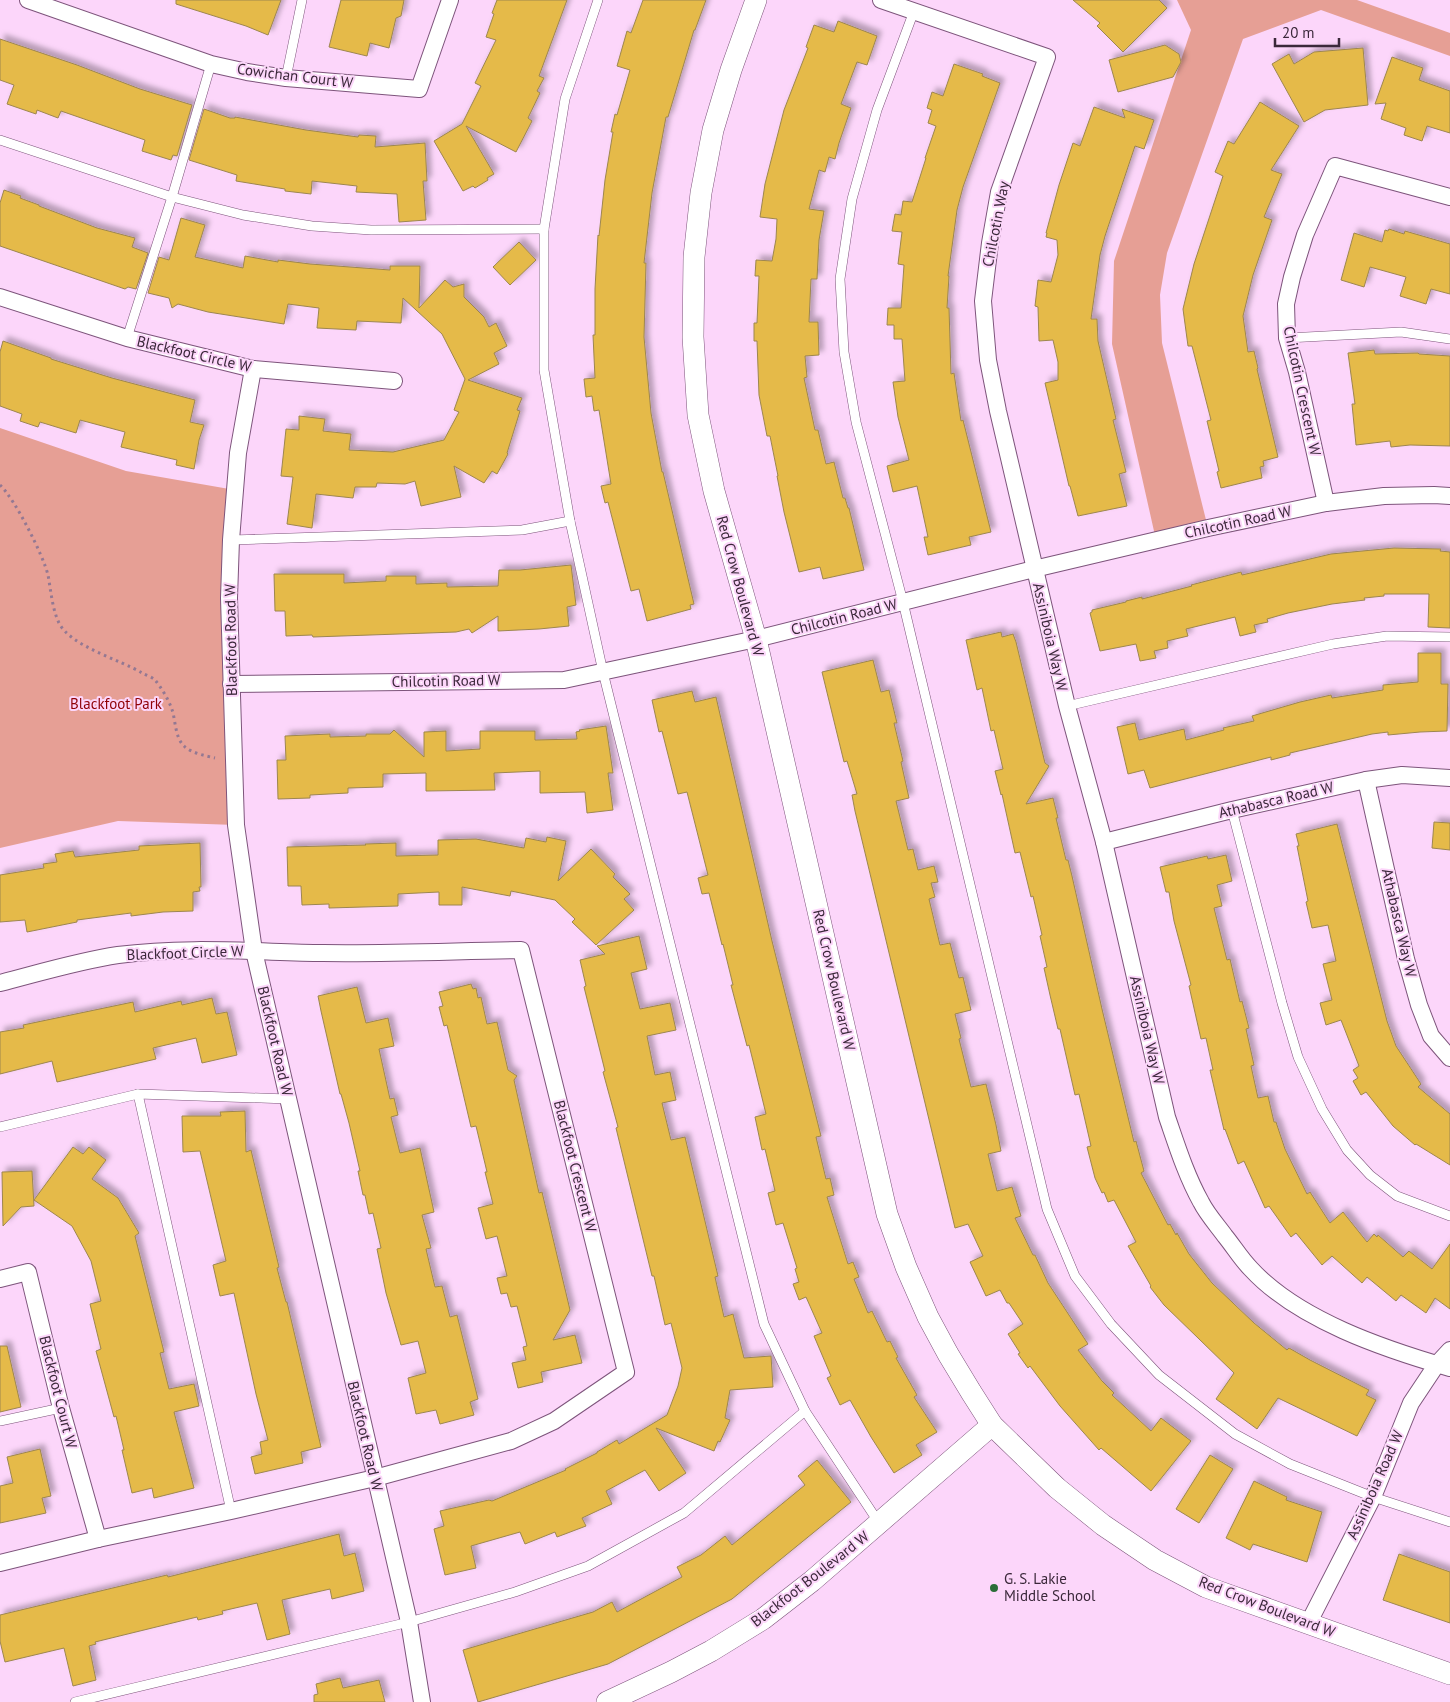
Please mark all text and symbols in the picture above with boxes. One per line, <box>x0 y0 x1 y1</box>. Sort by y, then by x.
scale bar <box>1275 15 1339 47</box>
text: 20 m <box>1282 23 1315 42</box>
street label: Cowichan Court W <box>236 59 355 92</box>
street label: Chilcotin Way <box>978 179 1013 268</box>
street label: Chilcotin Crescent W <box>1279 324 1326 458</box>
street label: Blackfoot Circle W <box>135 331 254 376</box>
street label: Chilcotin Road W <box>1183 501 1294 542</box>
street label: Red Crow Boulevard W <box>713 514 768 659</box>
street label: Assiniboia Way W <box>1029 581 1072 694</box>
street label: Blackfoot Road W <box>220 583 241 696</box>
street label: Chilcotin Road W <box>789 594 900 639</box>
street label: Chilcotin Road W <box>391 670 501 691</box>
park label: Blackfoot Park <box>70 694 163 713</box>
street label: Athabasca Road W <box>1217 777 1336 822</box>
street label: Athabasca Way W <box>1378 867 1421 980</box>
street label: Red Crow Boulevard W <box>809 907 860 1053</box>
street label: Blackfoot Circle W <box>126 941 244 964</box>
street label: Assiniboia Way W <box>1126 974 1169 1087</box>
street label: Blackfoot Road W <box>254 984 297 1098</box>
street label: Blackfoot Crescent W <box>550 1098 601 1234</box>
street label: Blackfoot Court W <box>35 1334 82 1451</box>
street label: Blackfoot Road W <box>344 1379 387 1493</box>
street label: Assiniboia Road W <box>1342 1427 1407 1542</box>
street label: Blackfoot Boulevard W <box>747 1526 873 1631</box>
place label: G. S. Lakie Middle School <box>1004 1569 1096 1605</box>
street label: Red Crow Boulevard W <box>1196 1572 1339 1641</box>
marker: G. S. Lakie Middle School <box>988 1582 1000 1594</box>

